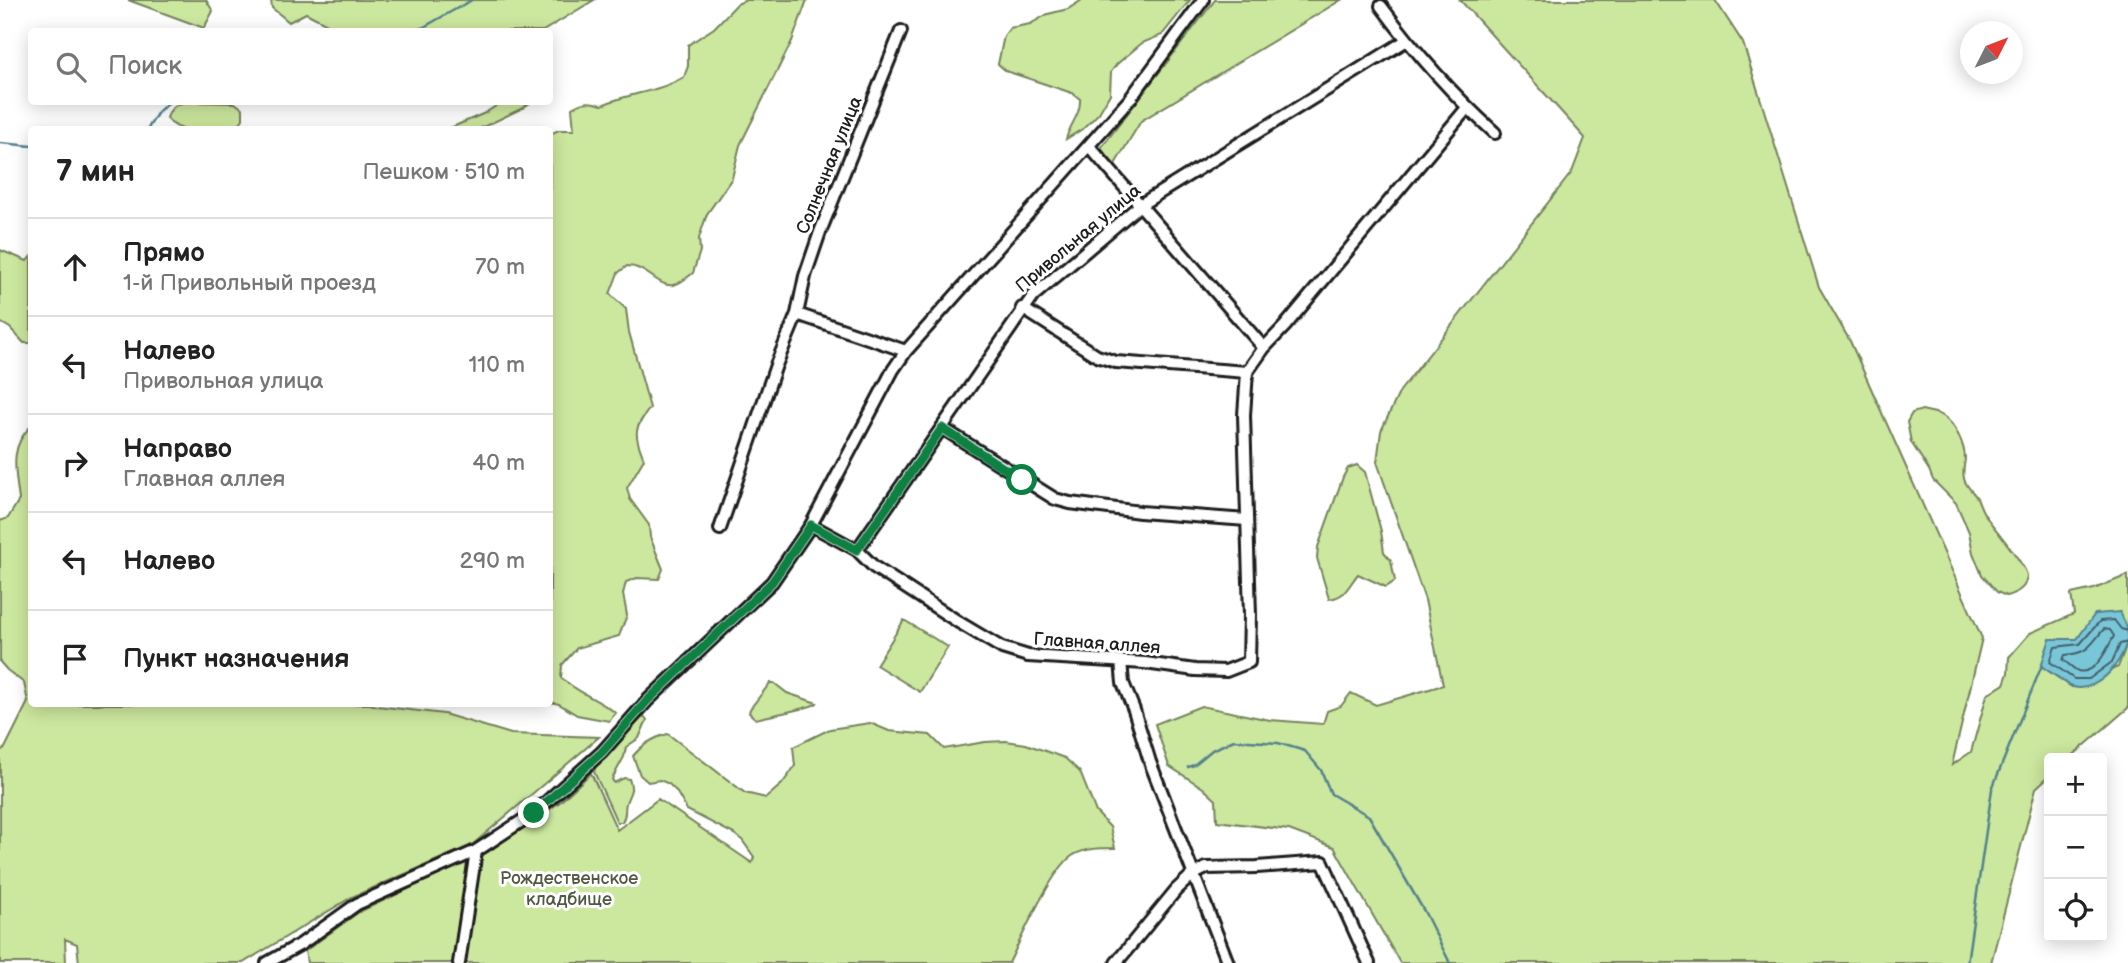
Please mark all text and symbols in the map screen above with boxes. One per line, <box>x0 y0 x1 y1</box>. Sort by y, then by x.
north arrow <box>1960 21 2023 84</box>
search box <box>28 28 553 105</box>
icon: search <box>52 48 90 86</box>
text: Поиск <box>108 51 182 82</box>
street label: Солнечная улица <box>792 93 867 237</box>
text: 7 мин <box>56 154 135 190</box>
text: Пешком · 510 m <box>362 158 525 186</box>
street label: Привольная улица <box>1011 180 1145 297</box>
text: Прямо <box>123 238 205 269</box>
icon: ahead <box>56 248 94 286</box>
text: 70 m <box>475 253 525 281</box>
text: 1-й Привольный проезд <box>123 269 376 297</box>
text: Налево <box>123 336 215 367</box>
icon: left <box>56 346 94 384</box>
text: 110 m <box>468 351 525 379</box>
text: Привольная улица <box>123 367 324 395</box>
text: Направо <box>123 434 232 465</box>
icon: right <box>56 444 94 482</box>
text: 40 m <box>472 449 525 477</box>
route start <box>1006 464 1037 495</box>
text: Главная аллея <box>123 465 285 493</box>
icon: left <box>56 542 94 580</box>
text: Налево <box>123 546 215 577</box>
text: 290 m <box>459 547 525 575</box>
street label: Главная аллея <box>1033 629 1161 658</box>
icon: arrive <box>56 640 94 678</box>
text: Пункт назначения <box>123 644 349 675</box>
map controls <box>2044 753 2107 942</box>
button: + <box>2044 753 2107 816</box>
route end <box>518 797 549 828</box>
button: − <box>2044 816 2107 879</box>
park label: Рождественское кладбище <box>500 868 638 910</box>
button: locate <box>2044 879 2107 942</box>

